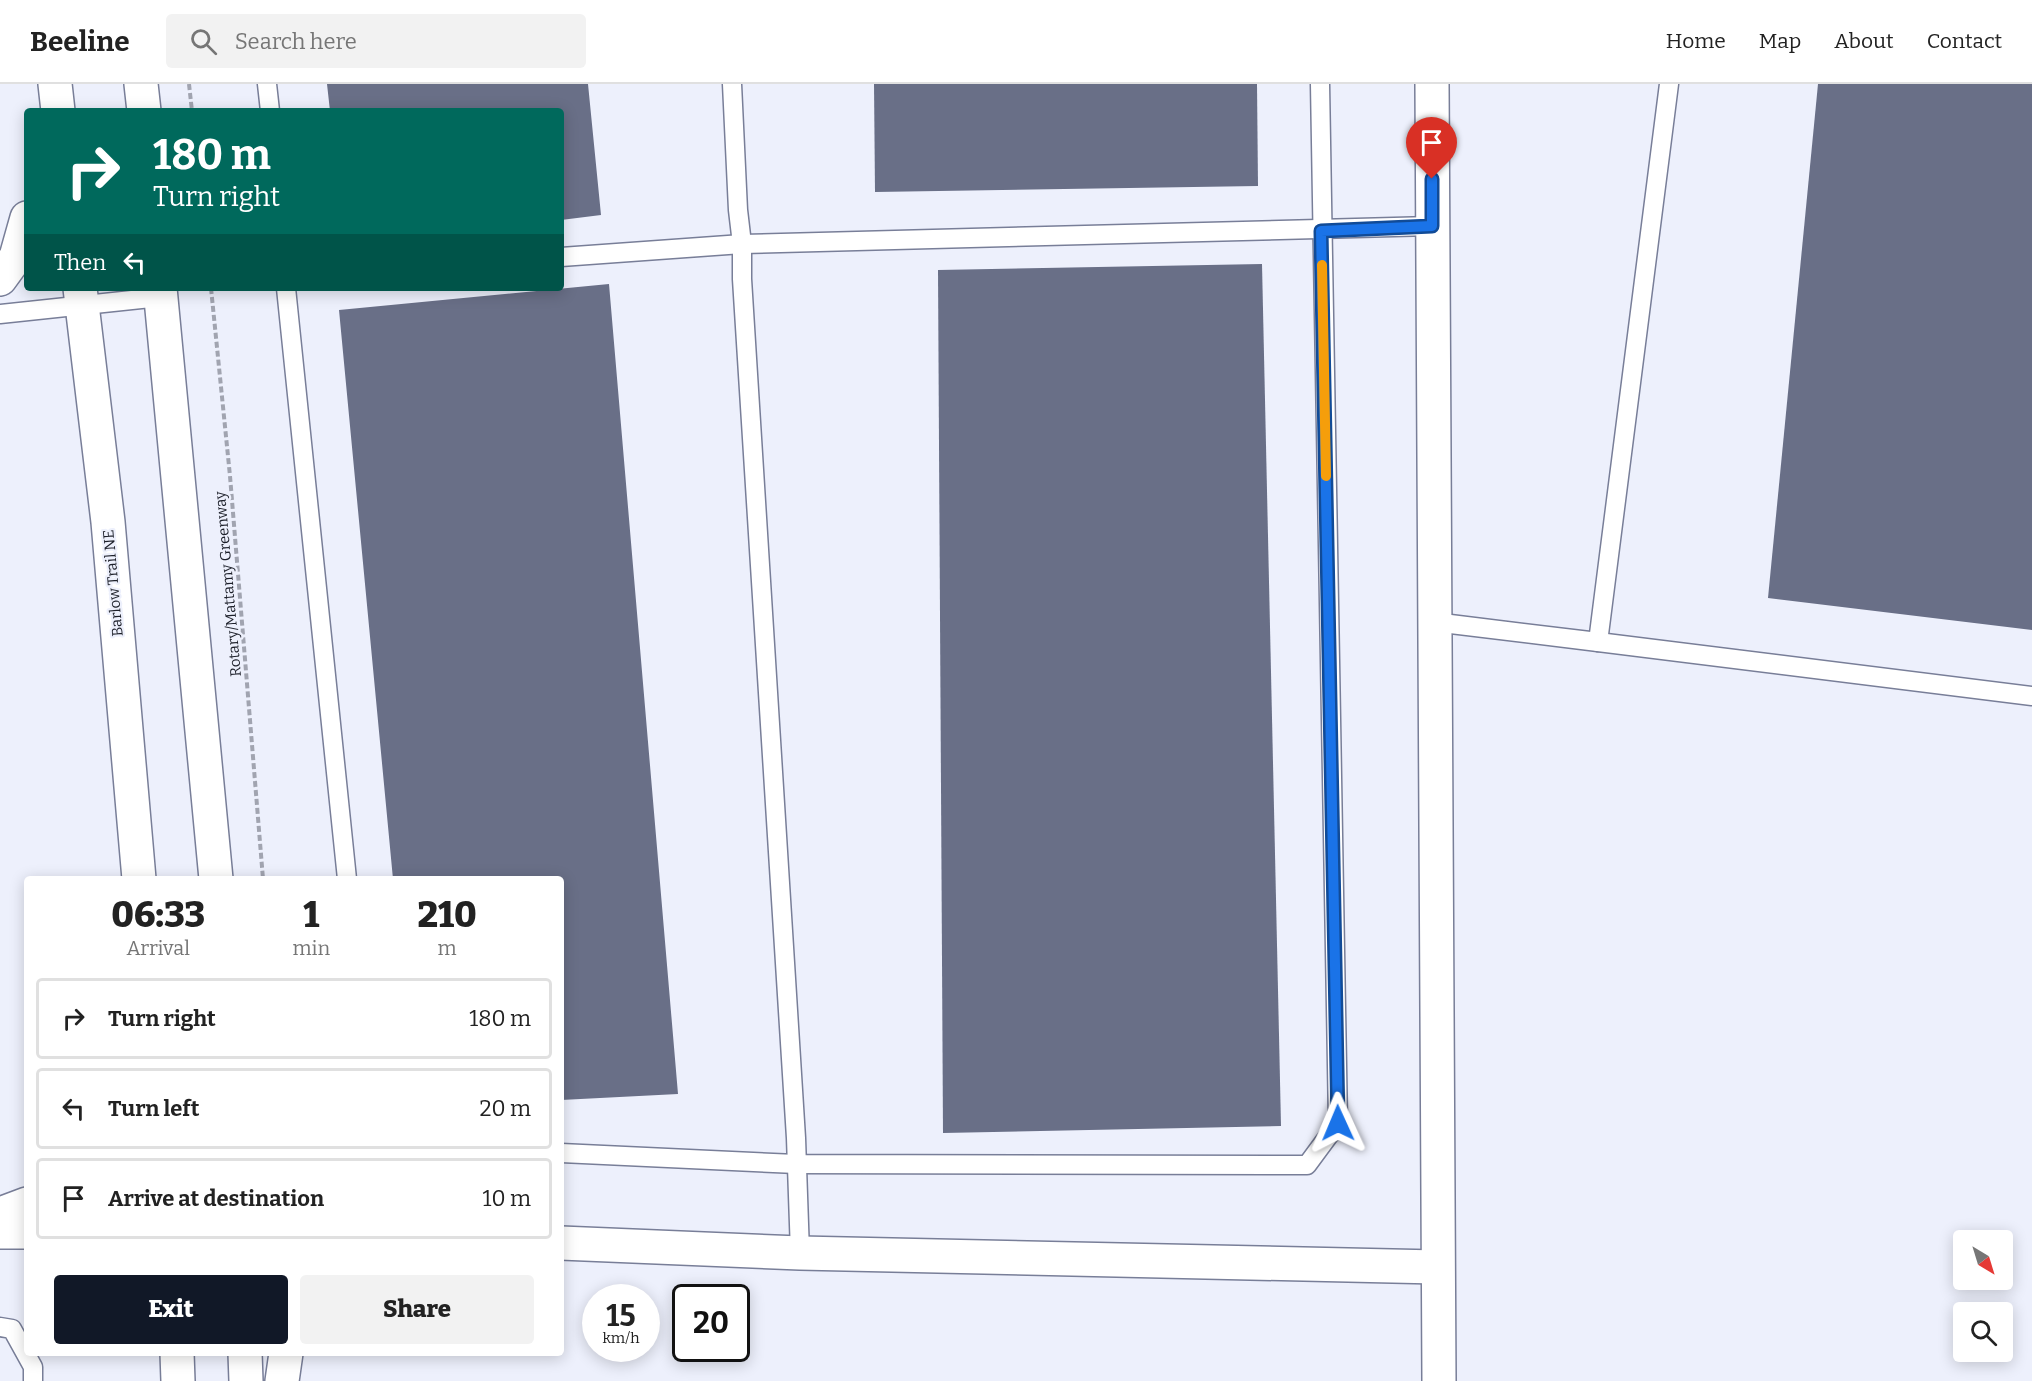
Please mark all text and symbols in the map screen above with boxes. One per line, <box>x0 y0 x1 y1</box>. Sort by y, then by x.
search box <box>166 14 586 68</box>
text: Beeline <box>30 25 130 58</box>
icon: search <box>187 25 220 58</box>
text: Search here <box>235 28 357 55</box>
text: Home <box>1666 28 1726 54</box>
text: Map <box>1759 28 1801 54</box>
text: About <box>1834 28 1894 54</box>
text: Contact <box>1927 28 2002 54</box>
pin <box>1406 117 1457 179</box>
icon: arrive <box>1415 126 1448 159</box>
text: 180 m <box>153 130 271 180</box>
icon: right <box>54 132 132 210</box>
text: Turn right <box>153 181 280 213</box>
icon: left <box>118 246 151 279</box>
text: Then <box>54 249 106 276</box>
street label: Rotary/Mattamy Greenway <box>211 490 245 678</box>
street label: Barlow Trail NE <box>99 529 127 637</box>
text: 06:33 <box>111 893 205 937</box>
text: 1 <box>303 893 319 937</box>
text: 210 <box>417 893 477 937</box>
text: Arrival <box>127 936 190 960</box>
text: min <box>292 936 330 960</box>
text: m <box>438 936 457 960</box>
icon: right <box>57 1002 90 1035</box>
text: Turn right <box>108 1005 216 1032</box>
text: 180 m <box>469 1005 531 1032</box>
position arrow <box>1306 1091 1370 1155</box>
icon: left <box>57 1092 90 1125</box>
text: Turn left <box>108 1095 200 1122</box>
text: 20 m <box>480 1095 531 1122</box>
icon: arrive <box>57 1182 90 1215</box>
text: Arrive at destination <box>108 1185 324 1212</box>
text: 10 m <box>483 1185 531 1212</box>
north arrow <box>1953 1230 2013 1290</box>
map controls <box>1953 1230 2013 1362</box>
button: Exit <box>54 1275 288 1344</box>
button: Share <box>300 1275 534 1344</box>
speed limit sign: 20 <box>672 1284 750 1362</box>
text: 15 <box>606 1298 636 1334</box>
button: search <box>1953 1302 2013 1362</box>
text: km/h <box>602 1329 640 1347</box>

